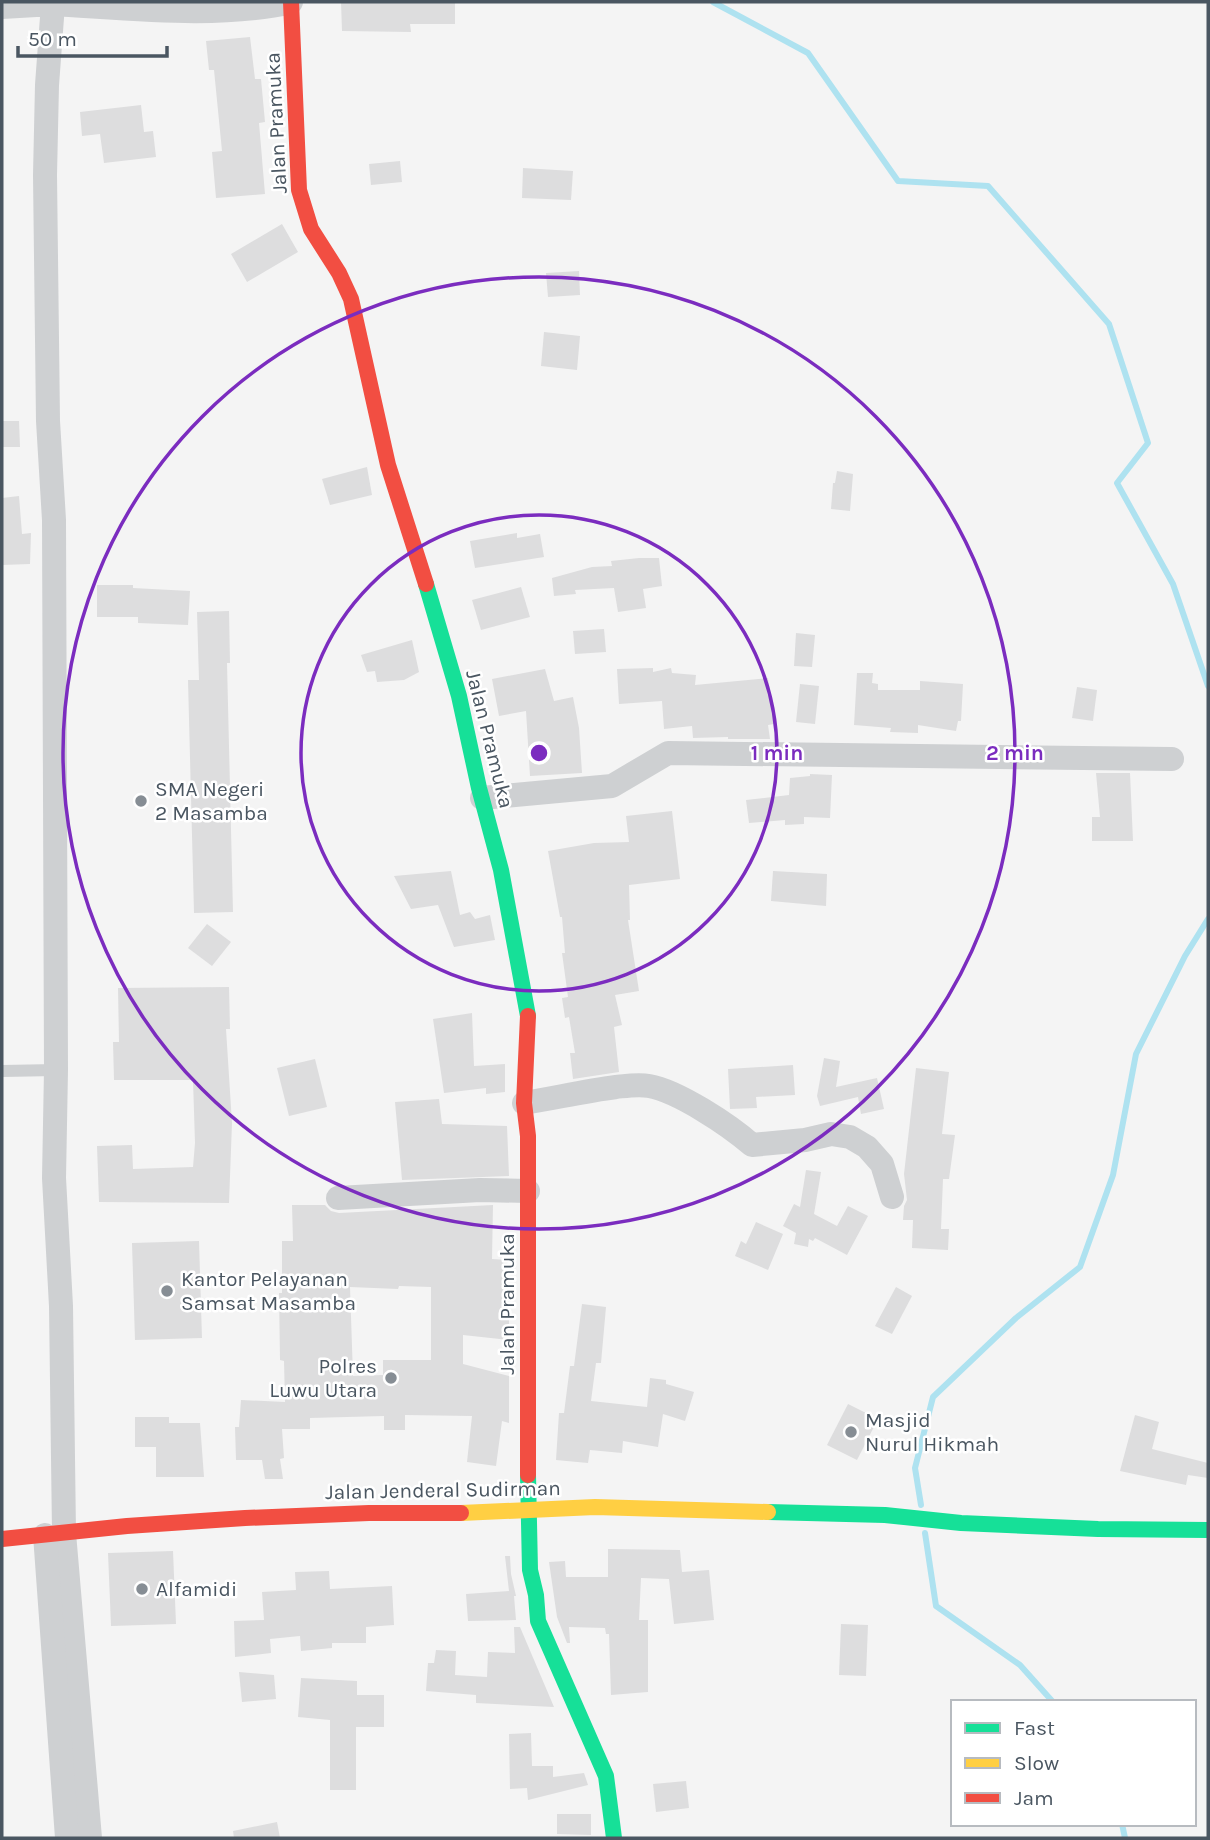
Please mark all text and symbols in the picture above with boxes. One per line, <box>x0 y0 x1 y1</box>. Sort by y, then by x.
scale bar <box>18 14 166 58</box>
text: 50 m <box>28 27 77 51</box>
street label: Jalan Pramuka <box>260 52 292 194</box>
street label: Jalan Pramuka <box>461 667 519 811</box>
centre of rings <box>527 741 551 765</box>
text: 1 min <box>751 741 803 765</box>
text: 2 min <box>986 741 1044 765</box>
place label: SMA Negeri 2 Masamba <box>155 777 268 825</box>
marker: SMA Negeri 2 Masamba <box>133 793 149 809</box>
street label: Jalan Pramuka <box>495 1233 519 1375</box>
place label: Kantor Pelayanan Samsat Masamba <box>181 1267 356 1315</box>
marker: Kantor Pelayanan Samsat Masamba <box>159 1283 175 1299</box>
place label: Polres Luwu Utara <box>269 1354 377 1402</box>
marker: Polres Luwu Utara <box>383 1370 399 1386</box>
place label: Masjid Nurul Hikmah <box>865 1408 999 1456</box>
marker: Masjid Nurul Hikmah <box>843 1424 859 1440</box>
street label: Jalan Jenderal Sudirman <box>325 1476 561 1504</box>
place label: Alfamidi <box>156 1577 237 1601</box>
marker: Alfamidi <box>134 1581 150 1597</box>
legend <box>951 1700 1196 1826</box>
text: Fast <box>1014 1716 1055 1740</box>
text: Slow <box>1014 1751 1059 1775</box>
text: Jam <box>1014 1786 1054 1810</box>

